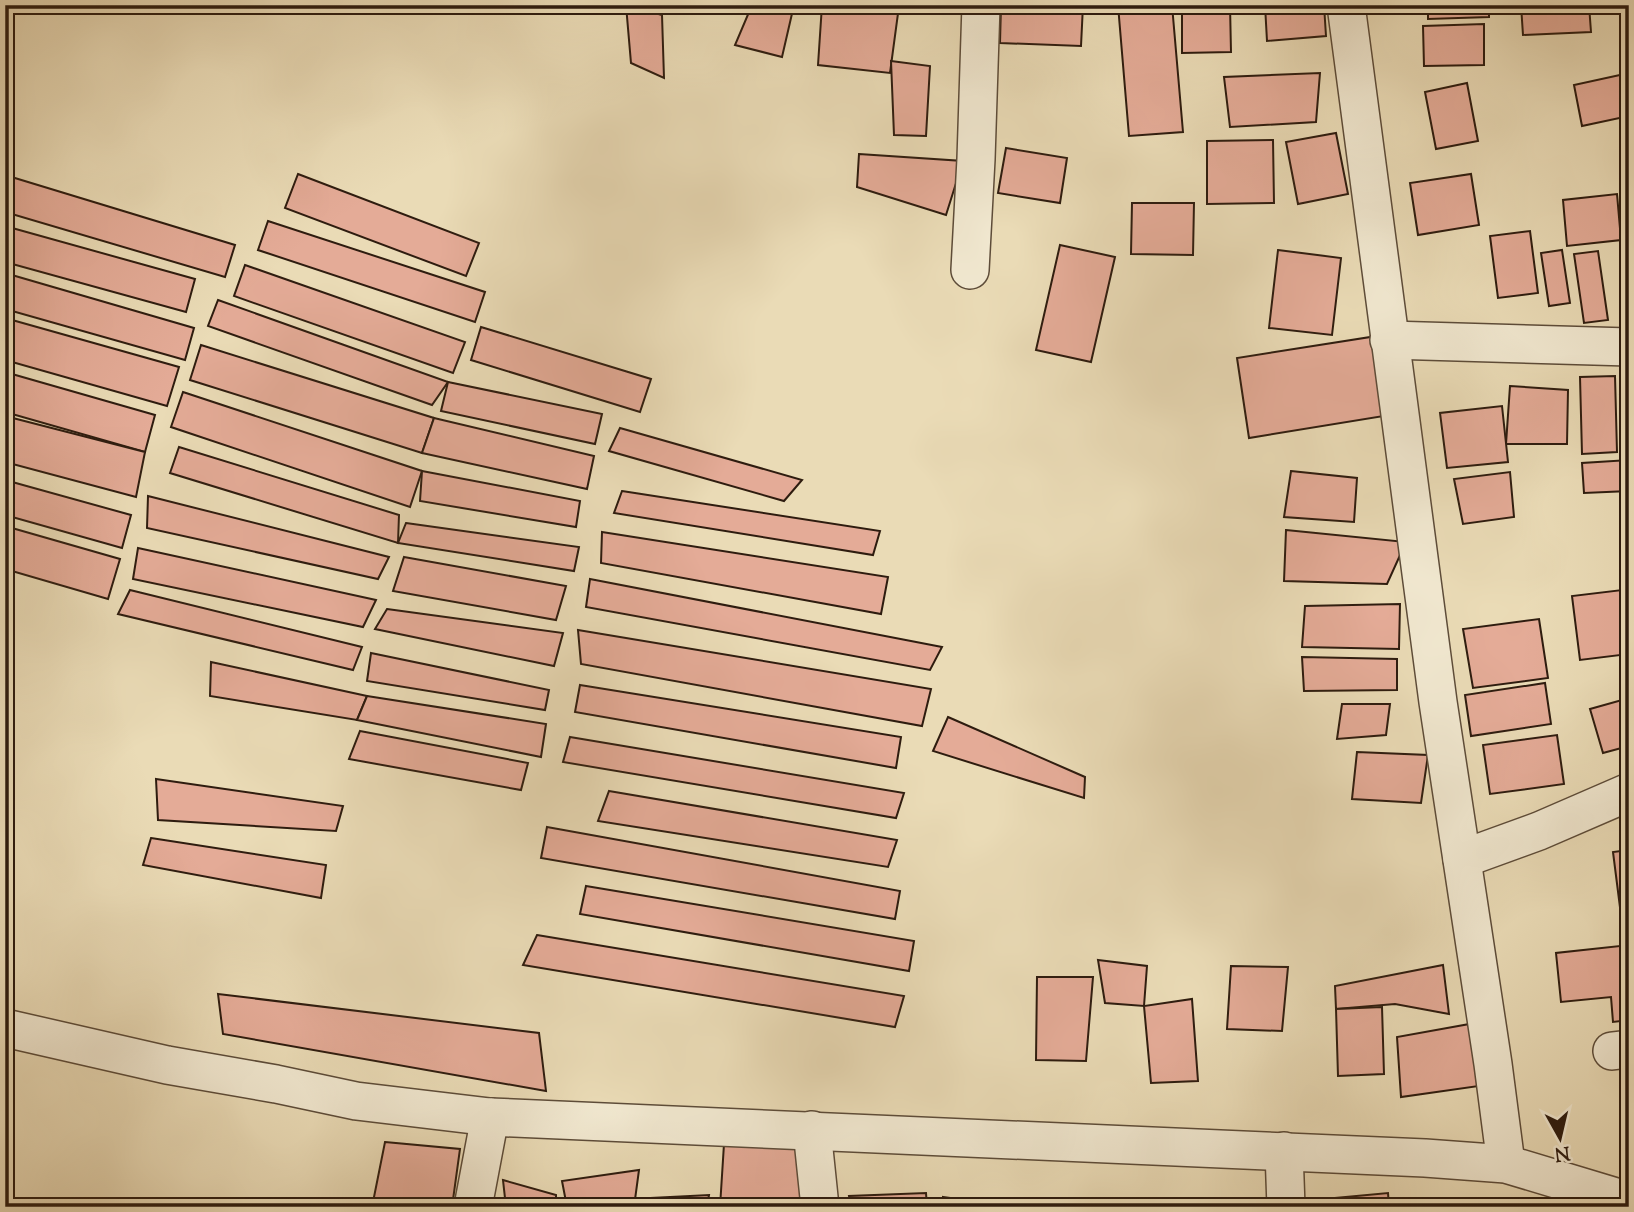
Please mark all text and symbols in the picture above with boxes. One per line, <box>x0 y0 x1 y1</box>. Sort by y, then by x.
north arrow <box>1526 1104 1596 1174</box>
text: N <box>1553 1138 1571 1167</box>

